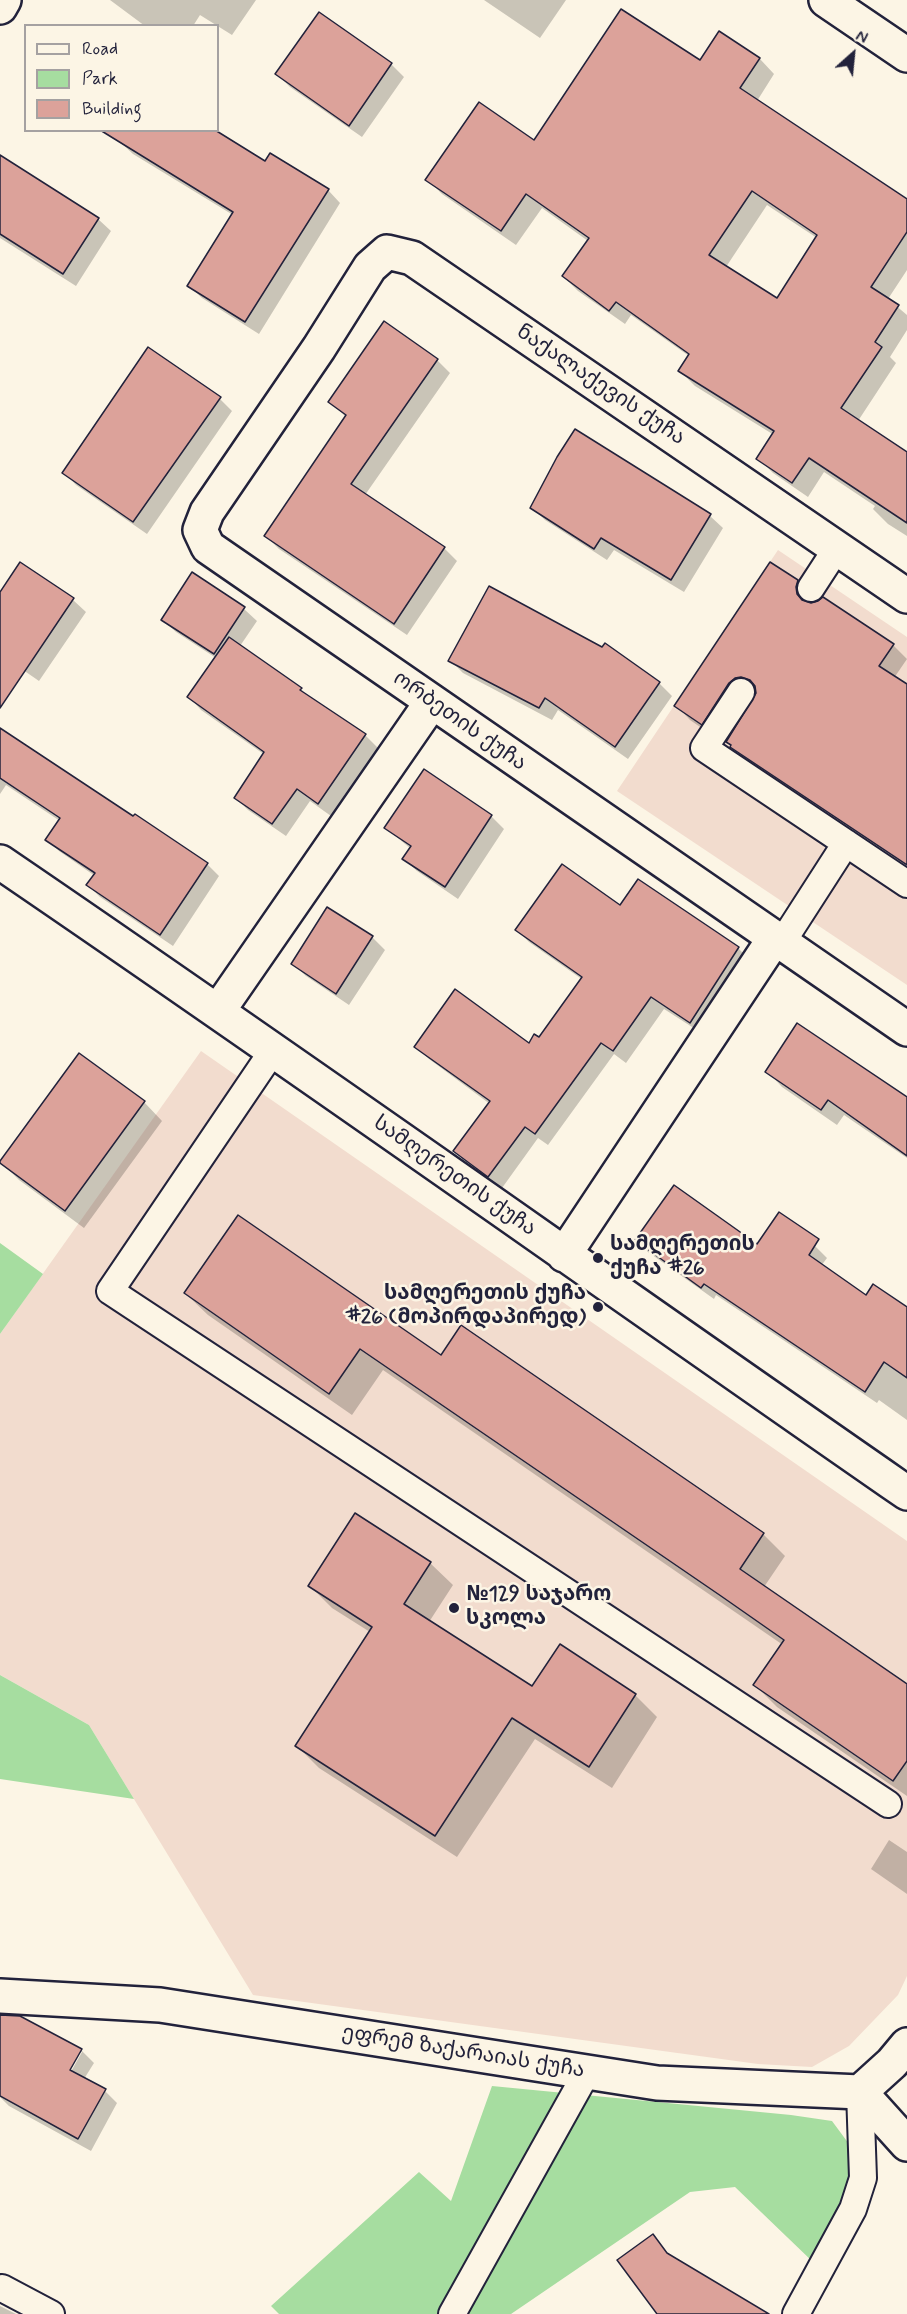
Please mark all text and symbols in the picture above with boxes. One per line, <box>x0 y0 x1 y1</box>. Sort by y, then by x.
legend <box>24 24 219 132</box>
north arrow <box>823 24 883 84</box>
text: N <box>852 26 871 49</box>
text: Road <box>82 37 118 61</box>
text: Park <box>82 67 118 91</box>
text: Building <box>82 97 142 121</box>
street label: ნაქალაქევის ქუჩა <box>511 320 689 452</box>
street label: ორბეთის ქუჩა <box>388 667 530 777</box>
street label: სამღერეთის ქუჩა <box>368 1111 540 1243</box>
place label: სამღერეთის ქუჩა #26 <box>610 1233 755 1283</box>
marker: სამღერეთის ქუჩა #26 <box>591 1251 605 1265</box>
place label: სამღერეთის ქუჩა #26 (მოპირდაპირედ) <box>345 1282 586 1332</box>
marker: სამღერეთის ქუჩა #26 (მოპირდაპირედ) <box>591 1300 605 1314</box>
place label: №129 საჯარო სკოლა <box>466 1583 611 1633</box>
marker: №129 საჯარო სკოლა <box>447 1601 461 1615</box>
street label: ეფრემ ზაქარაიას ქუჩა <box>340 2021 586 2085</box>

